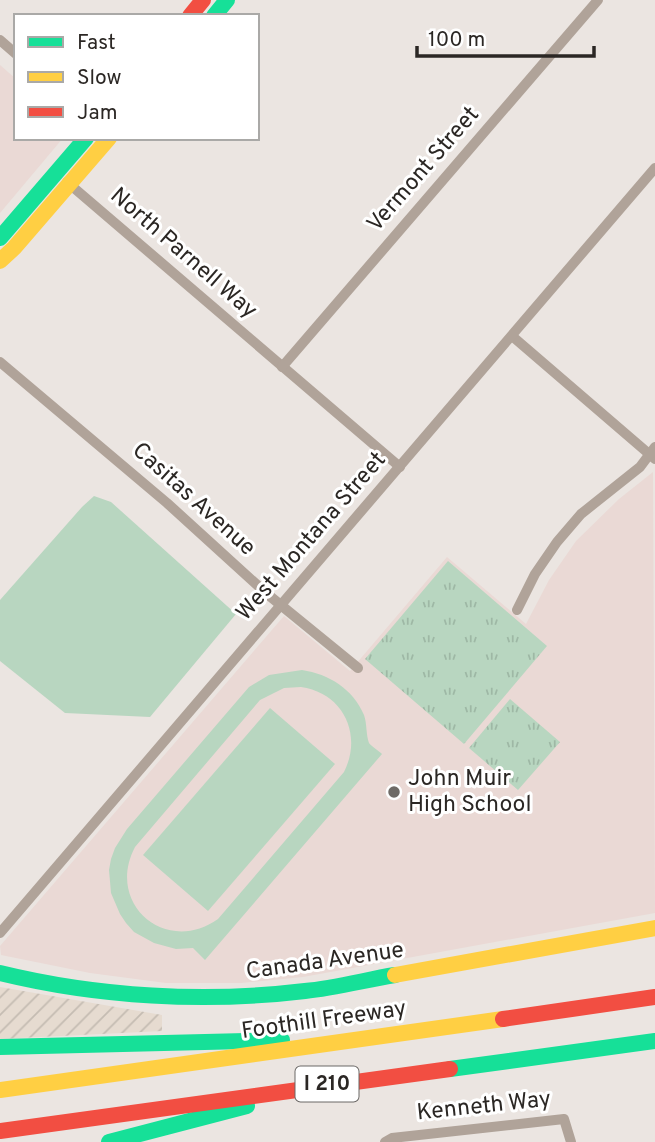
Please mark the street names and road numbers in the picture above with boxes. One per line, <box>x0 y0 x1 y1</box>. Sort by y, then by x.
street label: Vermont Street <box>362 101 486 239</box>
street label: North Parnell Way <box>103 182 263 326</box>
street label: Casitas Avenue <box>125 437 261 563</box>
street label: West Montana Street <box>231 447 393 627</box>
street label: Canada Avenue <box>244 937 406 987</box>
street label: Foothill Freeway <box>240 995 408 1047</box>
road number: I 210 <box>296 1066 358 1102</box>
street label: Kenneth Way <box>415 1086 553 1128</box>

